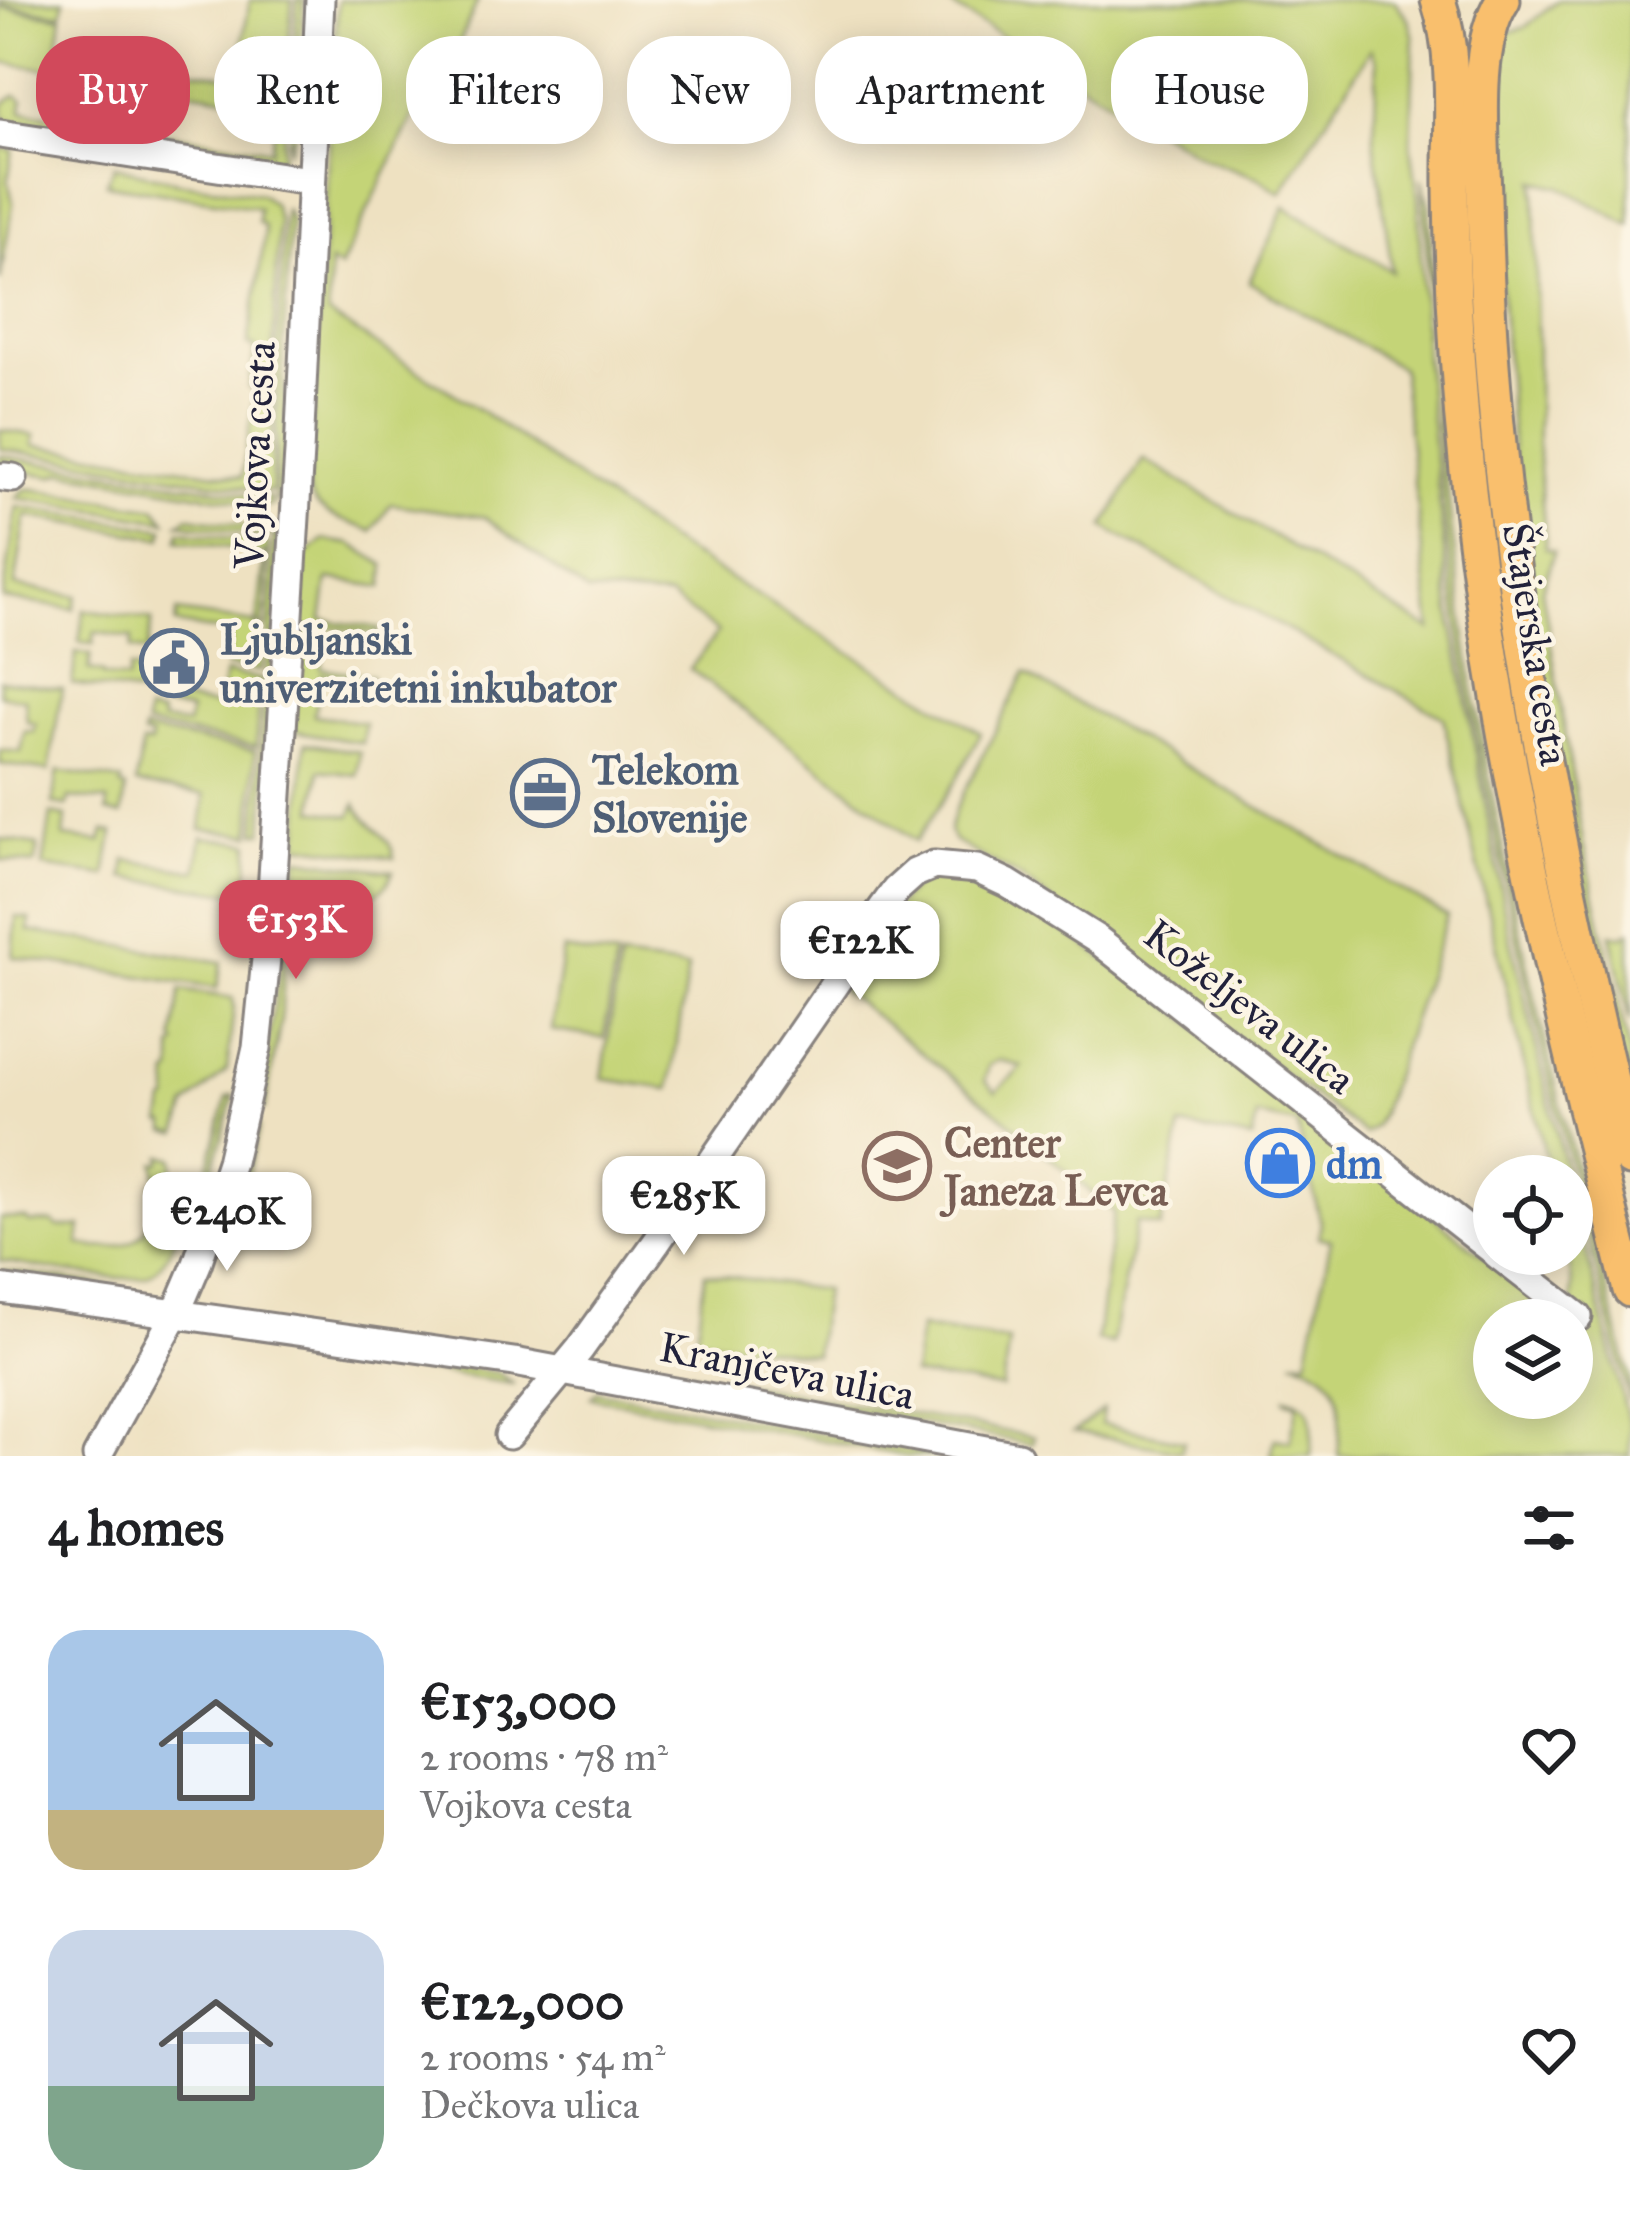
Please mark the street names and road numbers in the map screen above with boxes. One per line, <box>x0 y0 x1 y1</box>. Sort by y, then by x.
street label: Vojkova cesta <box>223 340 287 571</box>
street label: Štajerska cesta <box>1491 519 1581 769</box>
street label: Koželjeva ulica <box>1133 908 1366 1106</box>
street label: Kranjčeva ulica <box>655 1321 919 1421</box>

